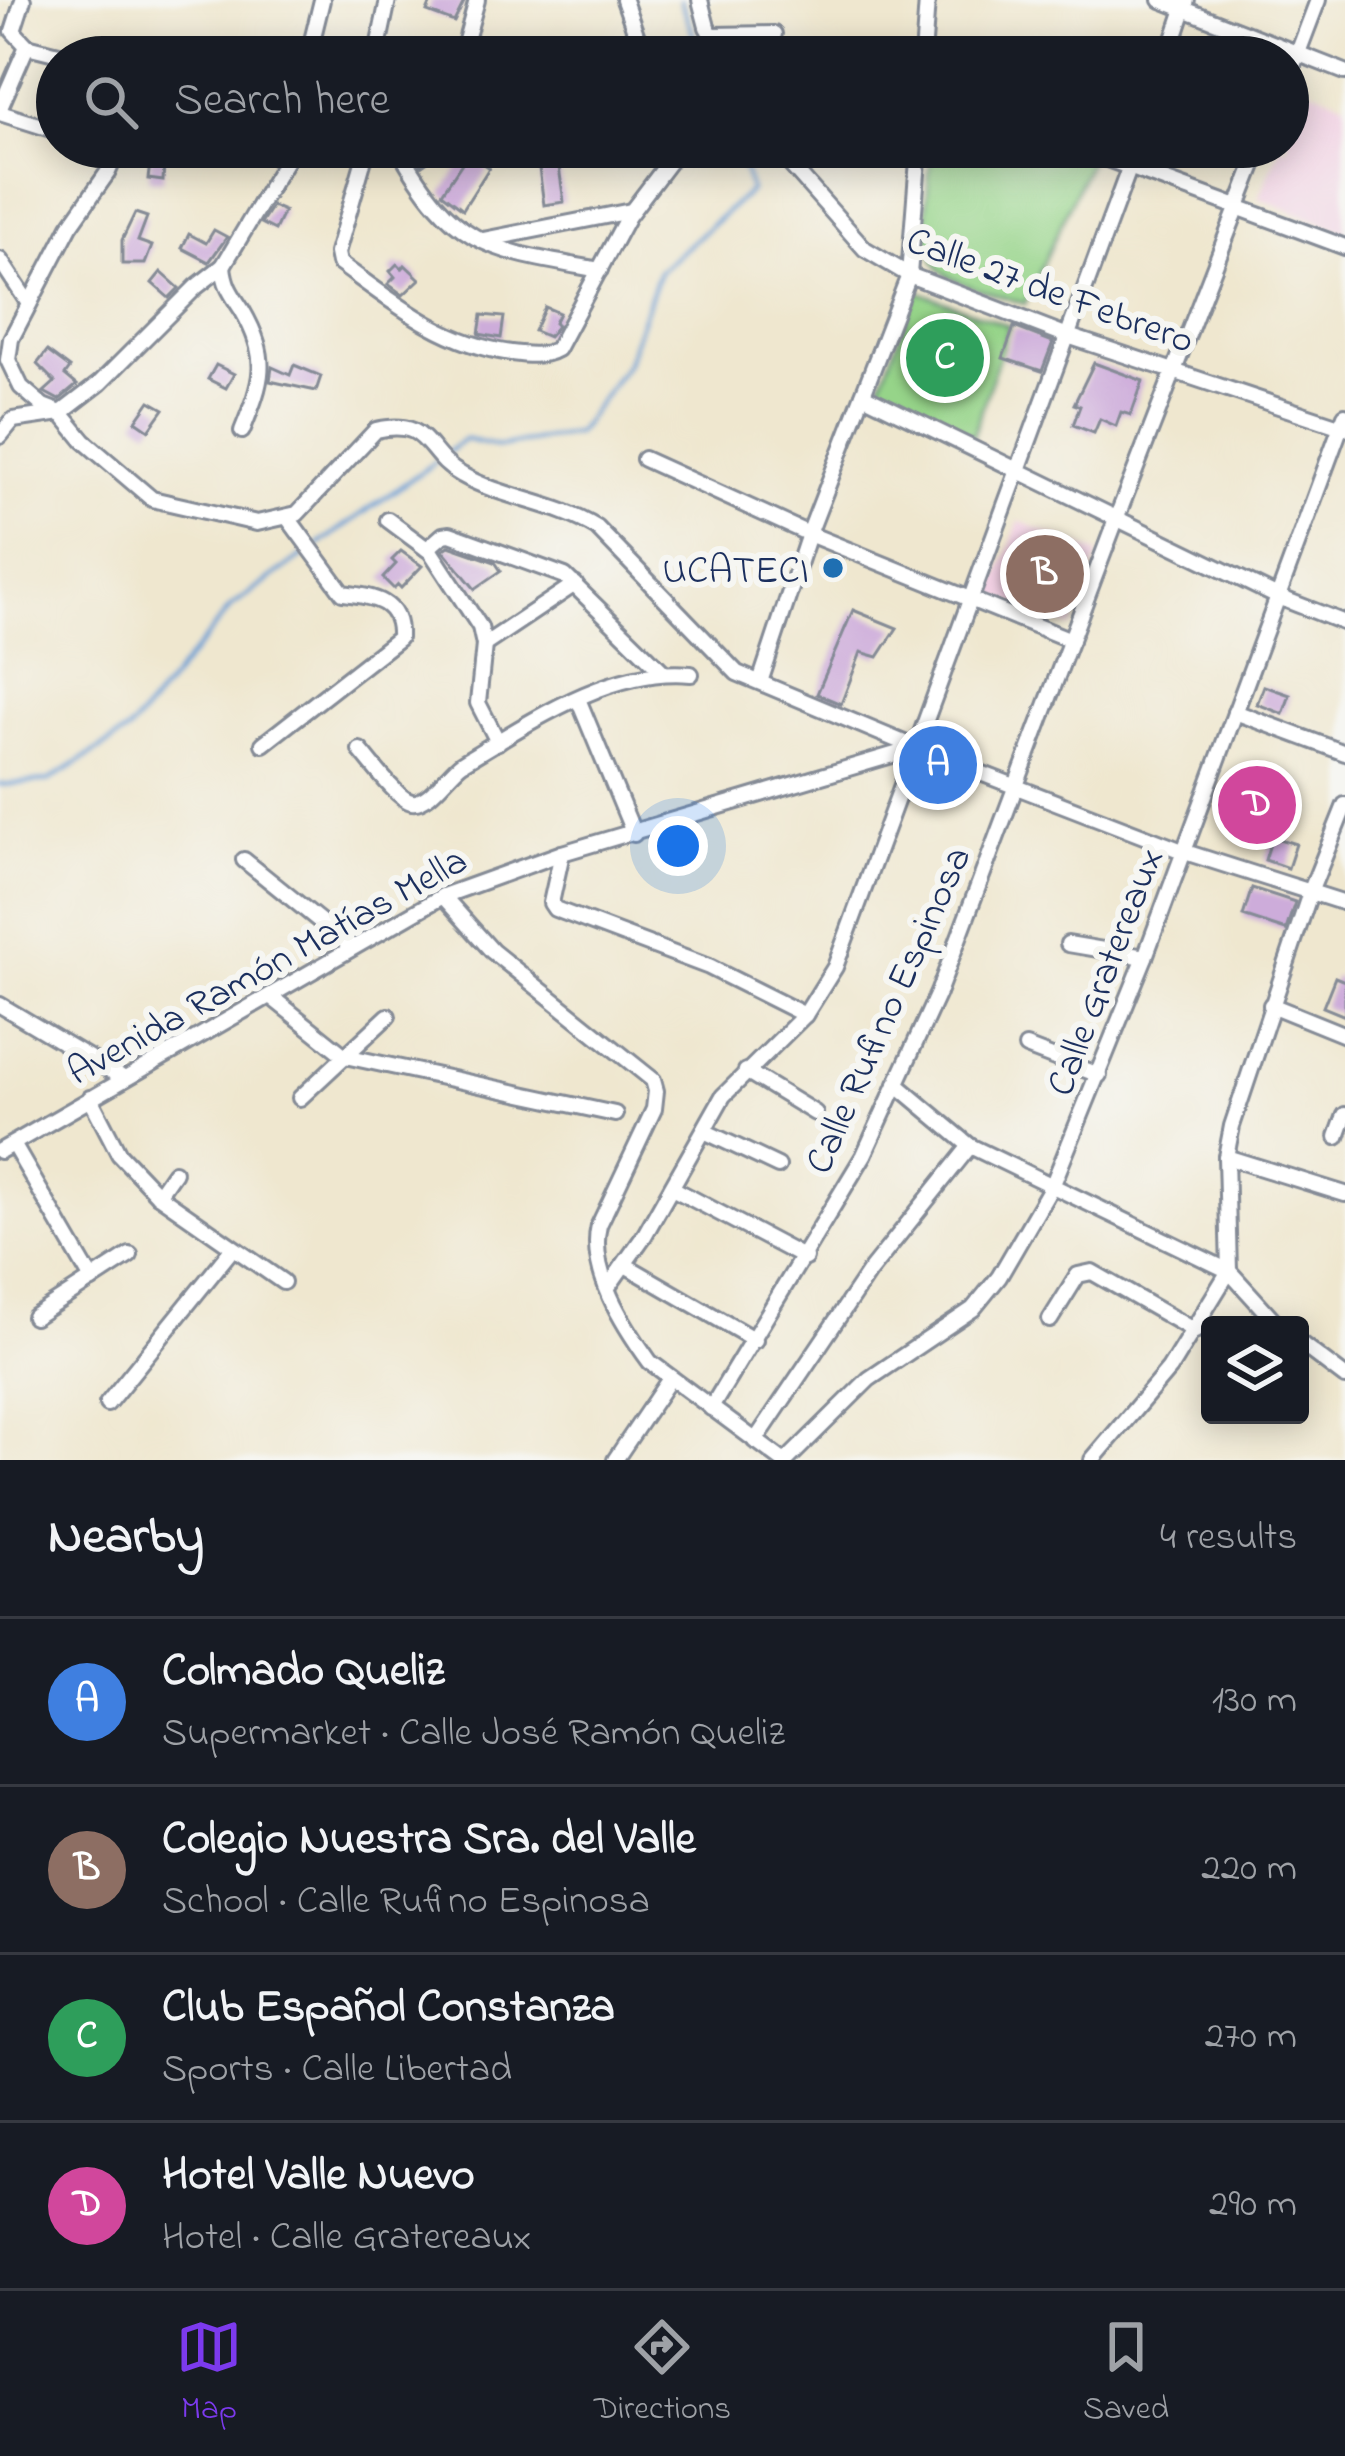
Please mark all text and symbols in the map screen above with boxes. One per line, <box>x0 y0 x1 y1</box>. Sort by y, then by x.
search box <box>36 36 1309 168</box>
icon: search <box>78 69 144 135</box>
text: Search here <box>174 69 390 135</box>
street label: Calle 27 de Febrero <box>901 214 1201 362</box>
pin: C <box>906 313 984 403</box>
pin: B <box>1006 529 1084 619</box>
place label: UCATECI <box>662 544 809 601</box>
marker: UCATECI <box>820 555 846 581</box>
pin: A <box>899 720 977 810</box>
pin: D <box>1218 760 1296 850</box>
your location <box>648 816 708 876</box>
street label: Avenida Ramón Matías Mella <box>58 834 479 1102</box>
street label: Calle Rufino Espinosa <box>792 838 988 1184</box>
street label: Calle Gratereaux <box>1034 840 1181 1105</box>
map controls <box>1201 1316 1309 1424</box>
button: layers <box>1201 1316 1309 1424</box>
text: Nearby <box>48 1501 204 1576</box>
text: 4 results <box>1160 1510 1297 1567</box>
text: Colmado Queliz <box>162 1640 445 1706</box>
text: A <box>75 1673 99 1730</box>
text: 130 m <box>1212 1673 1297 1730</box>
text: Supermarket · Calle José Ramón Queliz <box>162 1706 785 1763</box>
text: Colegio Nuestra Sra. del Valle <box>162 1808 696 1874</box>
text: B <box>74 1841 100 1898</box>
text: 220 m <box>1201 1841 1297 1898</box>
text: School · Calle Rufino Espinosa <box>162 1874 650 1931</box>
text: Club Español Constanza <box>162 1976 615 2042</box>
text: C <box>76 2009 98 2066</box>
text: 270 m <box>1205 2009 1297 2066</box>
text: Sports · Calle Libertad <box>162 2042 512 2099</box>
text: Hotel Valle Nuevo <box>162 2144 475 2210</box>
text: D <box>73 2177 101 2234</box>
text: 290 m <box>1209 2177 1297 2234</box>
text: Hotel · Calle Gratereaux <box>162 2210 531 2267</box>
tab: Map <box>176 2314 242 2434</box>
tab: Directions <box>594 2314 731 2434</box>
tab: Saved <box>1083 2314 1169 2434</box>

